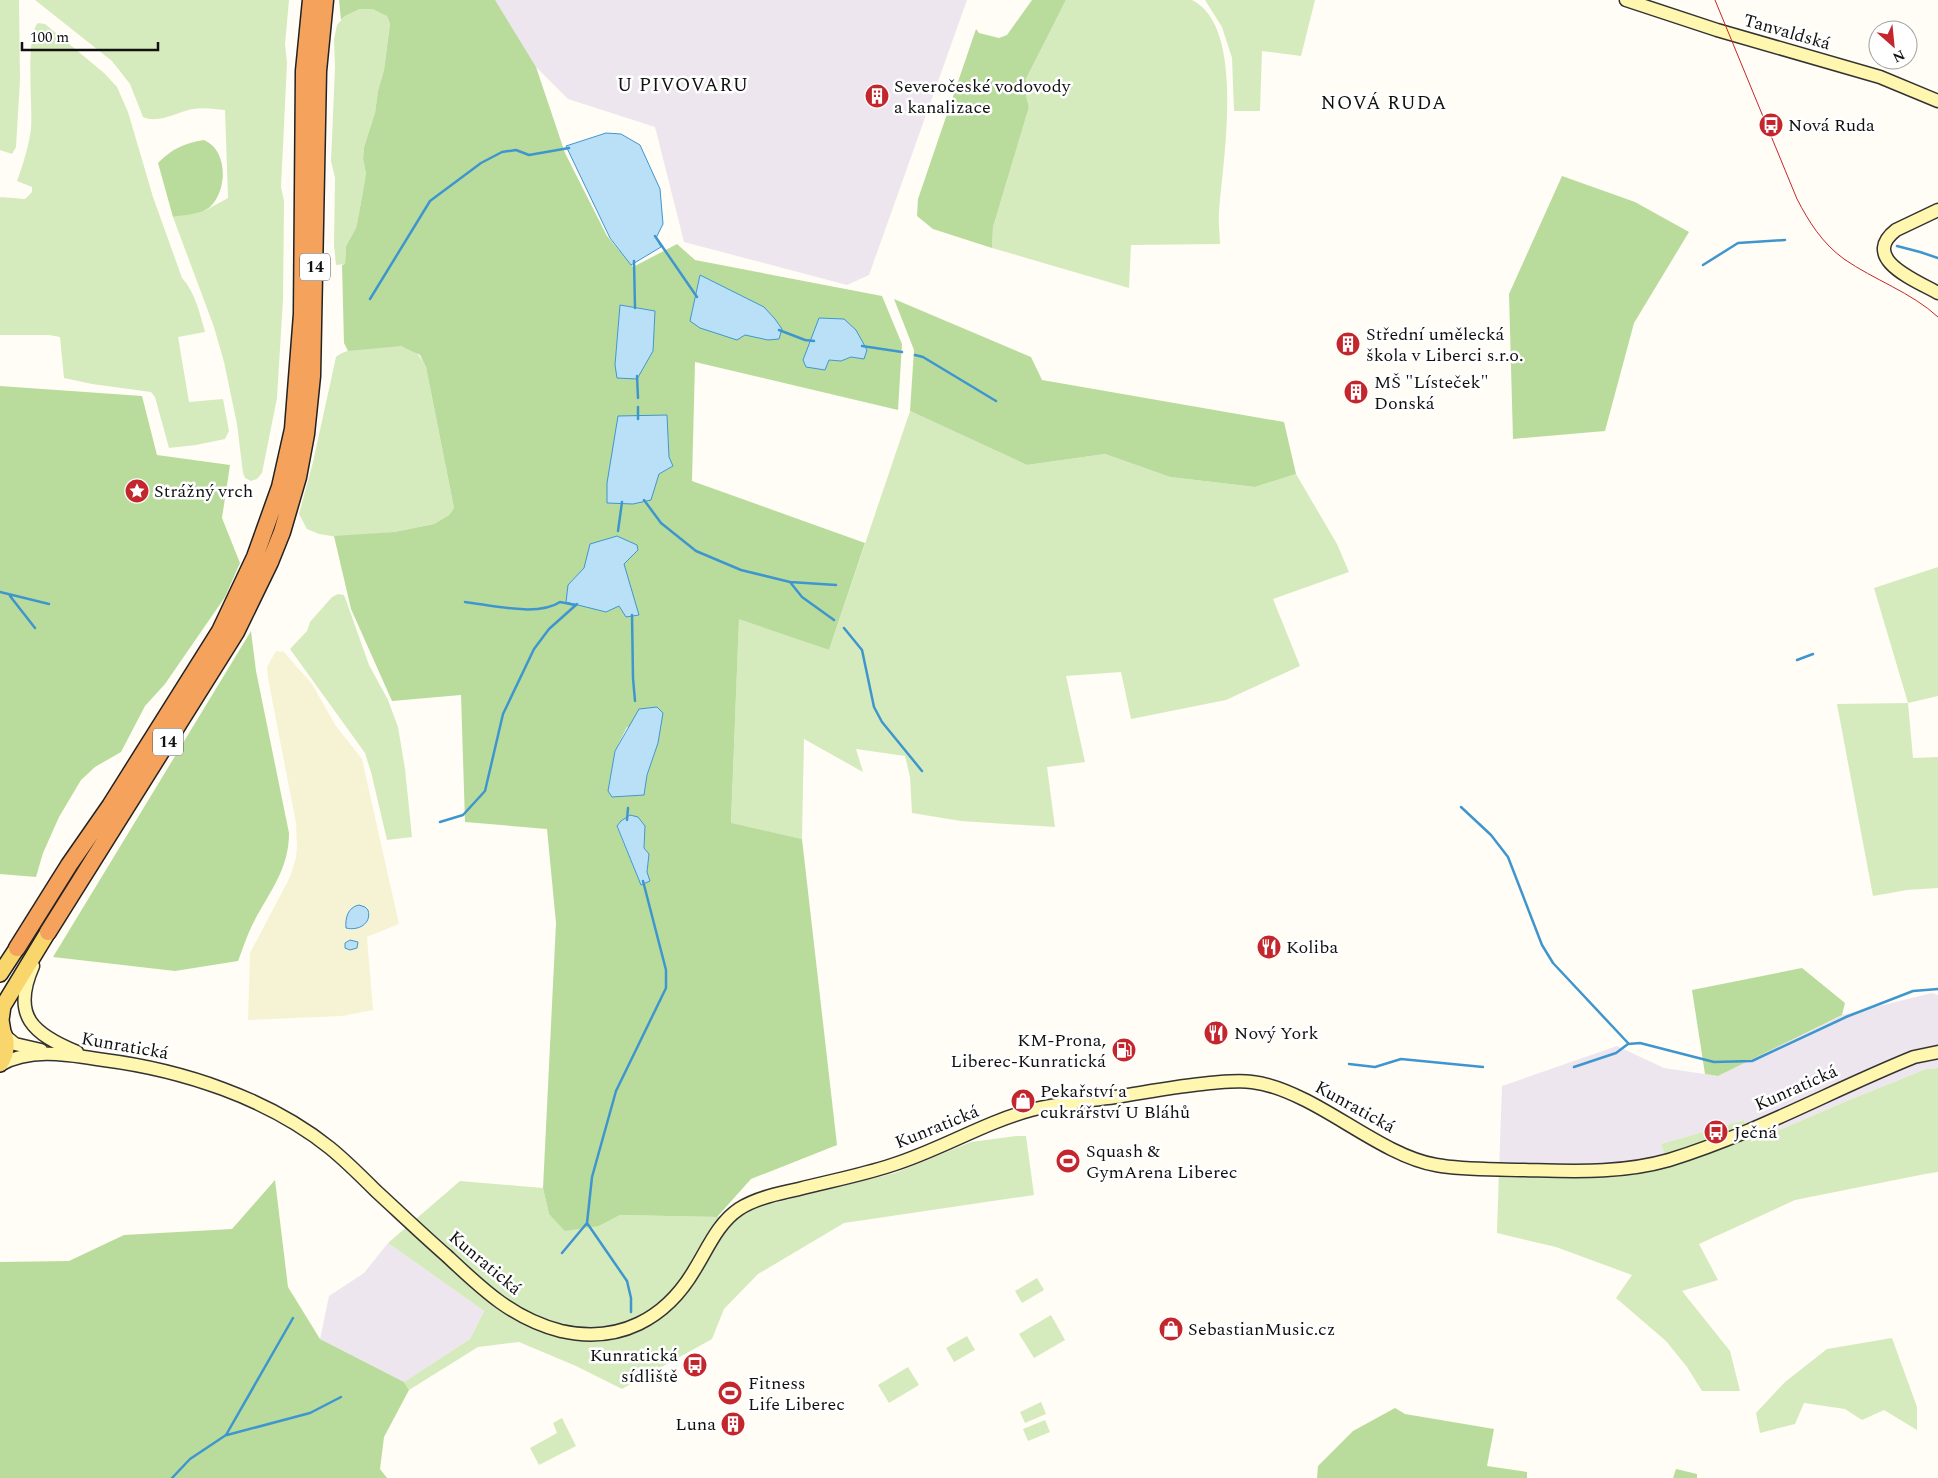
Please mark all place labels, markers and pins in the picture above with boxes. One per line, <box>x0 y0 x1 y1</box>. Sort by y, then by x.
place label: Severočeské vodovody a kanalizace <box>894 73 1072 121</box>
building icon: Severočeské vodovody a kanalizace <box>864 83 890 109</box>
bus stop icon: Nová Ruda <box>1758 112 1784 138</box>
place label: Nová Ruda <box>1788 112 1875 139</box>
place label: Střední umělecká škola v Liberci s.r.o. <box>1366 321 1523 369</box>
building icon: Střední umělecká škola v Liberci s.r.o. <box>1335 331 1361 357</box>
place label: MŠ "Lísteček" Donská <box>1374 369 1489 417</box>
building icon: MŠ "Lísteček" Donská <box>1343 379 1369 405</box>
place icon: Strážný vrch <box>124 478 150 504</box>
place label: Strážný vrch <box>154 478 253 505</box>
restaurant icon: Koliba <box>1256 934 1282 960</box>
place label: Koliba <box>1286 934 1338 961</box>
restaurant icon: Nový York <box>1203 1020 1229 1046</box>
place label: Nový York <box>1234 1020 1318 1047</box>
place label: KM-Prona, Liberec-Kunratická <box>951 1027 1106 1075</box>
fuel station icon: KM-Prona, Liberec-Kunratická <box>1111 1037 1137 1063</box>
place label: Pekařství a cukrářství U Bláhů <box>1040 1078 1190 1126</box>
shop icon: Pekařství a cukrářství U Bláhů <box>1010 1088 1036 1114</box>
bus stop icon: Ječná <box>1703 1119 1729 1145</box>
place label: Ječná <box>1734 1119 1777 1146</box>
place label: Squash & GymArena Liberec <box>1086 1138 1237 1186</box>
sports icon: Squash & GymArena Liberec <box>1055 1148 1081 1174</box>
shop icon: SebastianMusic.cz <box>1158 1316 1184 1342</box>
place label: SebastianMusic.cz <box>1188 1316 1335 1343</box>
place label: Kunratická sídliště <box>590 1342 678 1390</box>
bus stop icon: Kunratická sídliště <box>682 1352 708 1378</box>
place label: Fitness Life Liberec <box>748 1370 845 1418</box>
sports icon: Fitness Life Liberec <box>717 1380 743 1406</box>
place label: Luna <box>675 1411 716 1438</box>
building icon: Luna <box>720 1411 746 1437</box>

